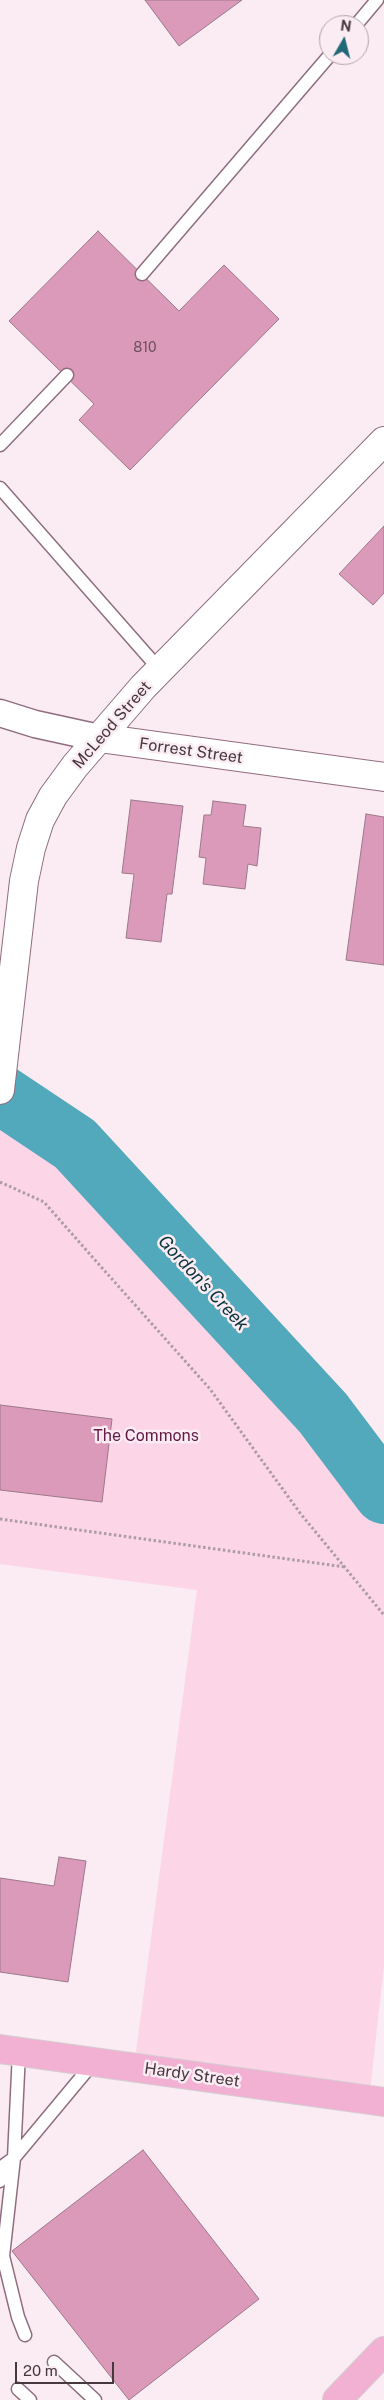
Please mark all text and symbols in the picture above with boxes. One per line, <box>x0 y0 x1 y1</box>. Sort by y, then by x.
north arrow <box>319 15 369 65</box>
text: N <box>339 17 352 35</box>
house number: 810 <box>133 340 157 356</box>
street label: McLeod Street <box>69 677 155 773</box>
street label: Forrest Street <box>138 734 244 768</box>
water label: Gordon's Creek <box>153 1231 253 1335</box>
park label: The Commons <box>93 1426 199 1446</box>
street label: Hardy Street <box>143 2059 241 2091</box>
scale bar <box>18 2352 116 2384</box>
text: 20 m <box>23 2362 58 2379</box>

